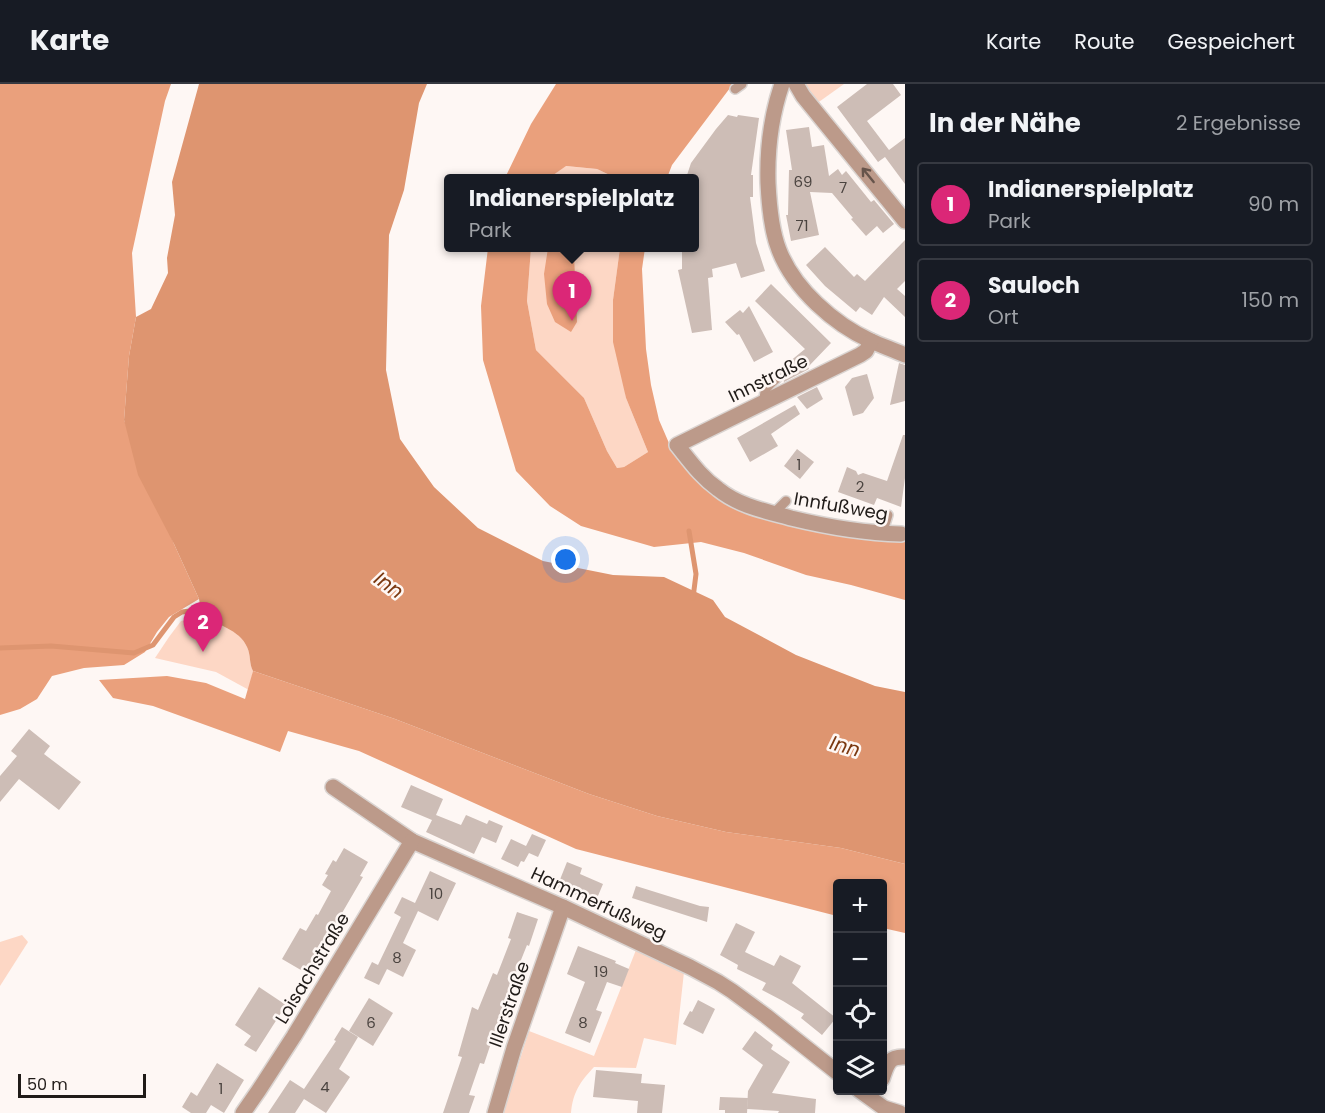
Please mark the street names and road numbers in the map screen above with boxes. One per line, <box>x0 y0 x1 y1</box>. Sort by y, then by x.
street label: Innstraße <box>724 348 812 408</box>
street label: Innfußweg <box>792 485 890 527</box>
street label: Hammerfußweg <box>527 861 671 945</box>
street label: Loisachstraße <box>269 908 355 1028</box>
street label: Illerstraße <box>483 958 535 1050</box>

